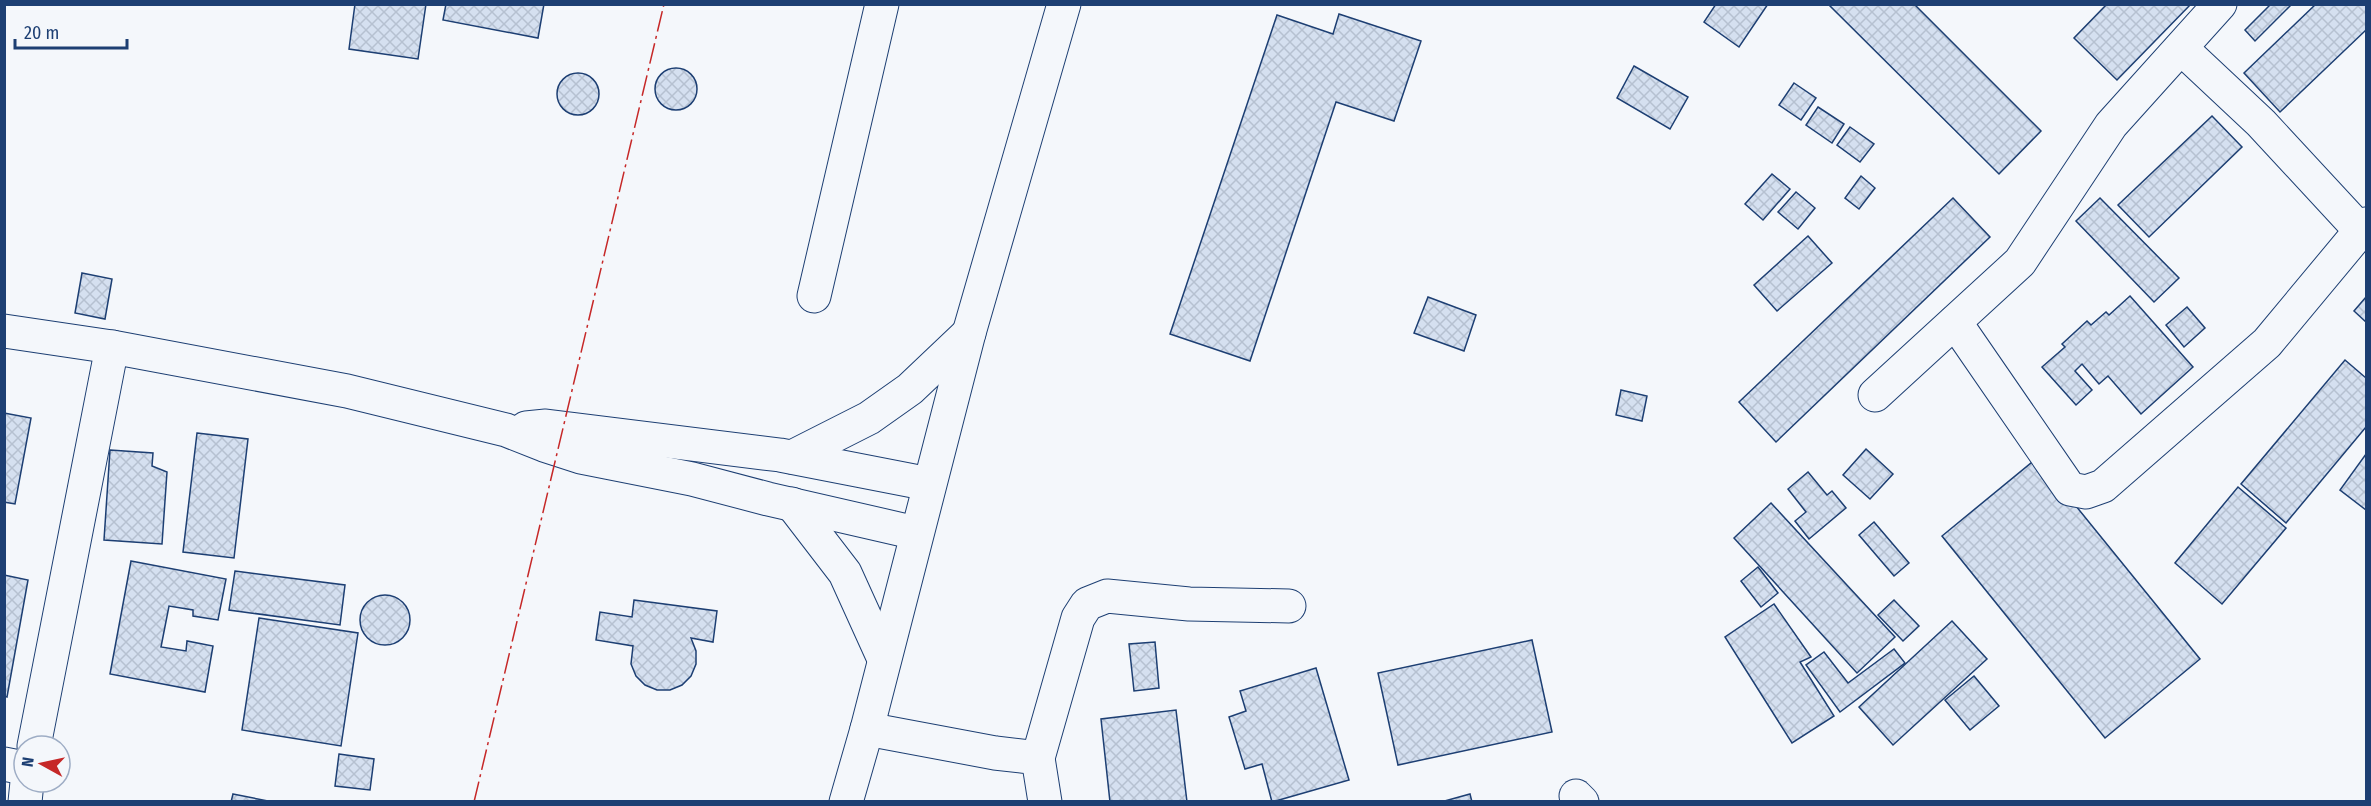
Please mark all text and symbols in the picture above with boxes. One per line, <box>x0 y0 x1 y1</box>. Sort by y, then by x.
scale bar <box>15 12 128 50</box>
text: 20 m <box>24 22 59 44</box>
north arrow <box>12 734 72 794</box>
text: N <box>18 756 38 768</box>

